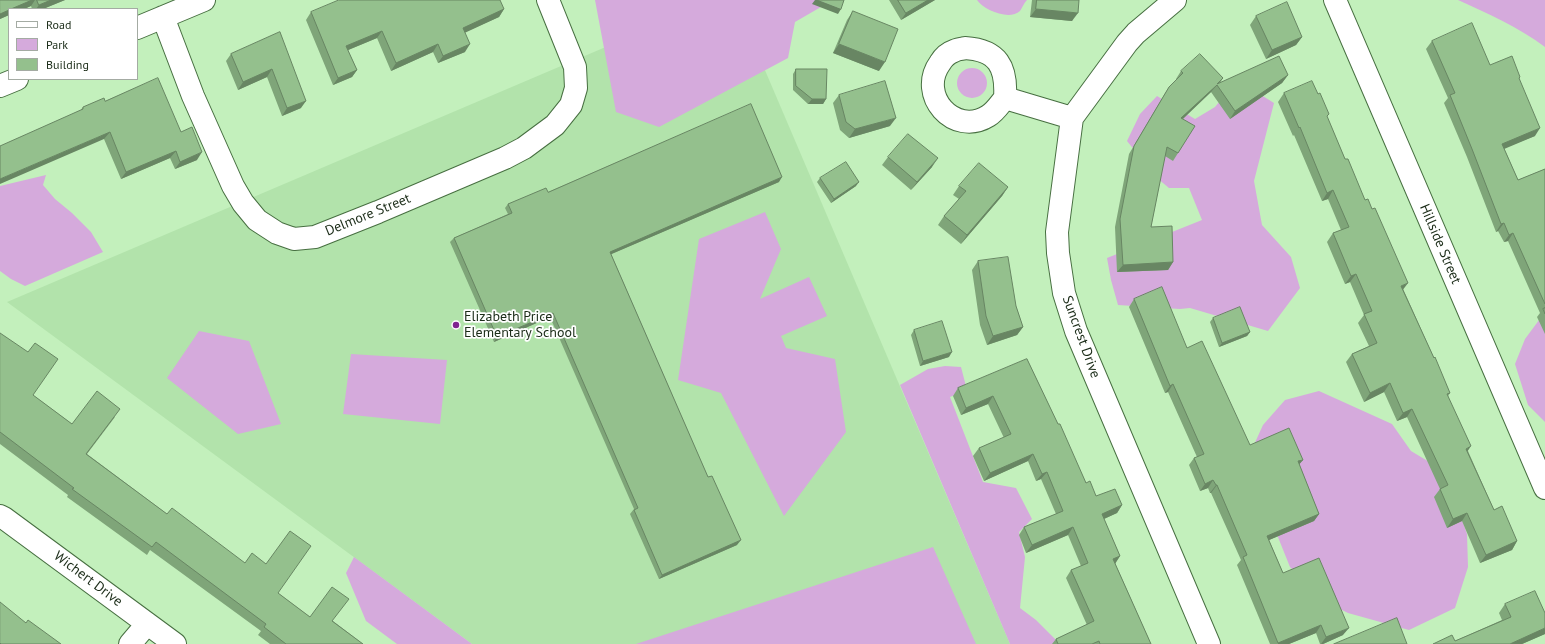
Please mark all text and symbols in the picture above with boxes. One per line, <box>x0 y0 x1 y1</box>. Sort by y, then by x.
legend <box>8 8 138 80</box>
text: Road <box>46 17 71 32</box>
text: Park <box>46 37 68 52</box>
text: Building <box>46 57 89 72</box>
street label: Delmore Street <box>323 190 413 240</box>
street label: Hillside Street <box>1416 202 1464 286</box>
street label: Suncrest Drive <box>1058 293 1104 381</box>
place label: Elizabeth Price Elementary School <box>464 309 576 342</box>
marker: Elizabeth Price Elementary School <box>451 320 461 330</box>
street label: Wichert Drive <box>50 548 126 610</box>

